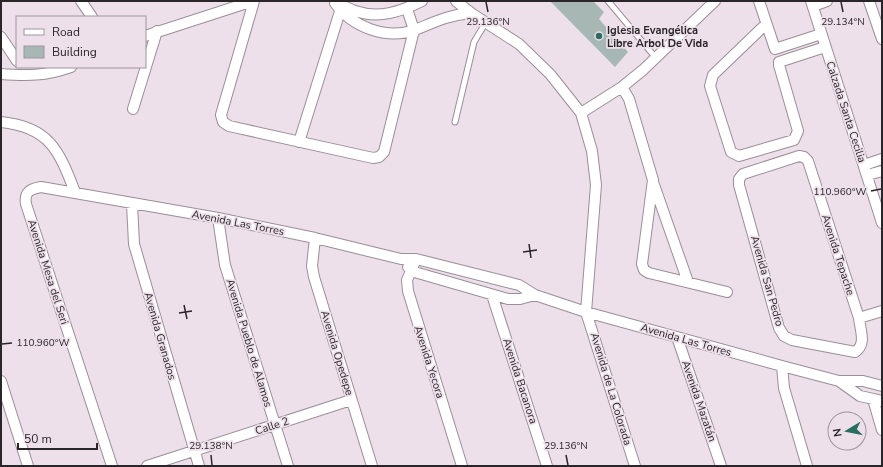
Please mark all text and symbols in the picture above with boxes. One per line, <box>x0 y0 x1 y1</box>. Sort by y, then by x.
text: 29.136°N <box>466 15 510 29</box>
text: 29.134°N <box>821 15 865 29</box>
legend <box>16 16 146 68</box>
place label: Iglesia Evangélica Libre Arbol De Vida <box>607 23 708 51</box>
text: Road <box>52 24 80 40</box>
marker: Iglesia Evangélica Libre Arbol De Vida <box>594 31 604 41</box>
text: Building <box>52 44 97 60</box>
street label: Calzada Santa Cecilia <box>823 59 870 165</box>
text: 110.960°W <box>813 185 867 199</box>
street label: Avenida Las Torres <box>191 207 285 239</box>
street label: Avenida Tepache <box>818 213 858 297</box>
street label: Avenida Mesa del Seri <box>24 218 72 326</box>
street label: Avenida San Pedro <box>747 234 787 328</box>
street label: Avenida Pueblo de Alamos <box>222 277 276 409</box>
street label: Avenida Granados <box>140 290 180 382</box>
street label: Avenida Opedepe <box>317 309 357 398</box>
street label: Avenida Las Torres <box>639 320 733 360</box>
street label: Avenida Yecora <box>410 324 448 400</box>
street label: Avenida de La Colorada <box>587 331 635 447</box>
text: 110.960°W <box>16 336 70 350</box>
street label: Avenida Bacanora <box>499 336 541 426</box>
street label: Avenida Mazatán <box>678 358 720 444</box>
north arrow <box>827 411 867 451</box>
street label: Calle 2 <box>253 413 291 439</box>
scale bar <box>18 425 97 451</box>
text: N <box>830 427 846 438</box>
text: 50 m <box>24 431 52 447</box>
text: 29.138°N <box>189 439 233 453</box>
text: 29.136°N <box>544 439 588 453</box>

